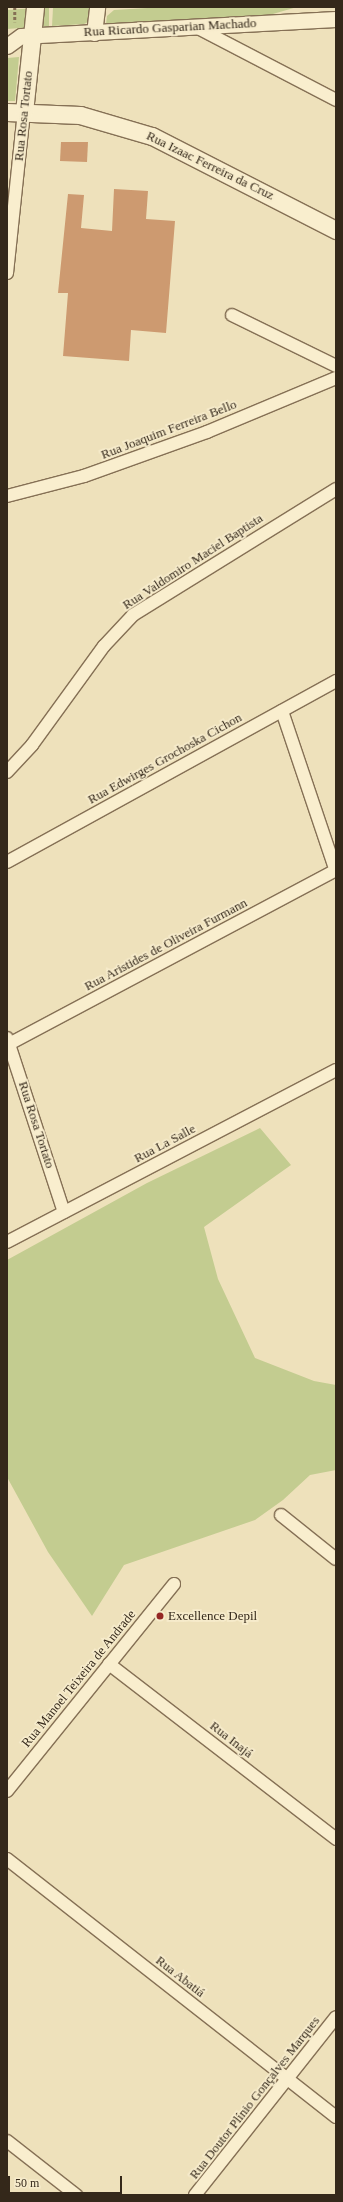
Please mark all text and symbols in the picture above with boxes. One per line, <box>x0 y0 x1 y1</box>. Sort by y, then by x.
street label: Rua Ricardo Gasparian Machado <box>83 16 257 40</box>
street label: Rua Rosa Tortato <box>11 70 37 162</box>
street label: Rua Izaac Ferreira da Cruz <box>144 128 276 204</box>
street label: Rua Joaquim Ferreira Bello <box>99 397 239 463</box>
street label: Rua Valdomiro Maciel Baptista <box>120 511 266 613</box>
street label: Rua Edwirges Grochoska Cichon <box>85 710 245 808</box>
street label: Rua Aristides de Oliveira Furmann <box>82 895 250 995</box>
street label: Rua Rosa Tortato <box>15 1079 57 1171</box>
street label: Rua La Salle <box>132 1121 198 1167</box>
street label: Rua Manoel Teixeira de Andrade <box>18 1607 140 1751</box>
place label: Excellence Depil <box>168 1608 257 1624</box>
marker: Excellence Depil <box>155 1611 165 1621</box>
street label: Rua Inajá <box>206 1718 256 1762</box>
street label: Rua Abatiá <box>152 1953 208 2001</box>
street label: Rua Doutor Plínio Gonçalves Marques <box>187 2014 323 2182</box>
scale bar <box>10 2168 124 2194</box>
text: 50 m <box>15 2176 39 2190</box>

